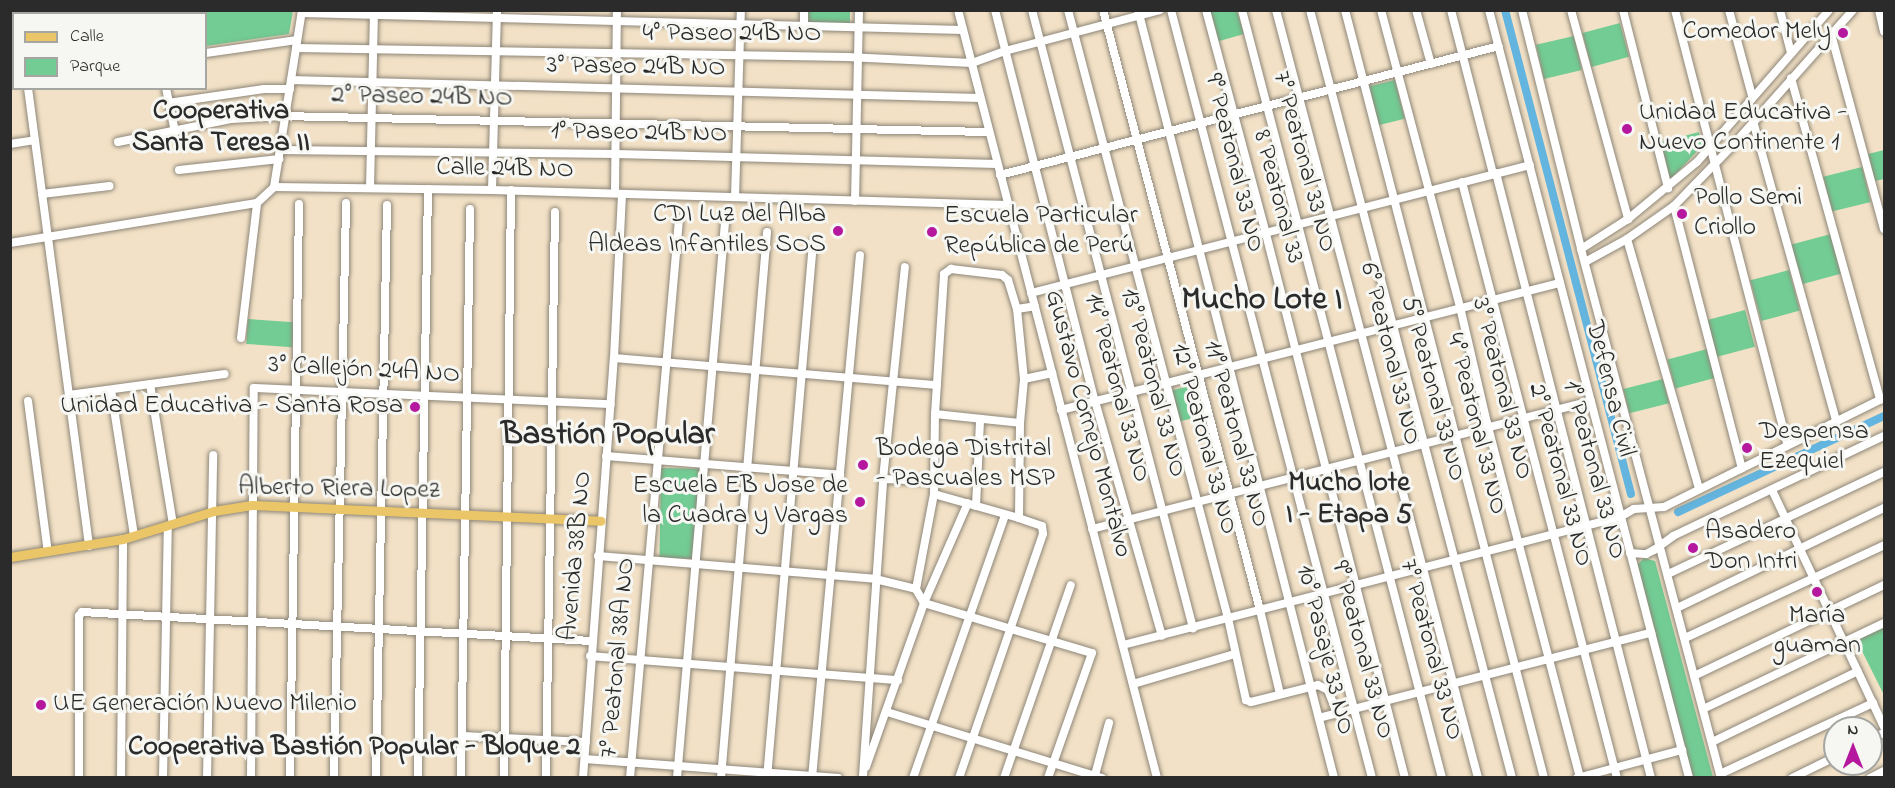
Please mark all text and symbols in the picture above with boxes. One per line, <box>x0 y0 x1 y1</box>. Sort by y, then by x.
legend <box>12 12 207 90</box>
place label: Comedor Mely <box>1682 17 1831 49</box>
street label: 4° Paseo 24B NO <box>643 19 821 51</box>
text: Calle <box>70 24 104 50</box>
marker: Comedor Mely <box>1836 26 1850 40</box>
street label: 3° Paseo 24B NO <box>546 51 726 85</box>
text: Parque <box>70 54 120 80</box>
street label: 7° Peatonal 33 NO <box>1264 68 1342 256</box>
street label: 9° Peatonal 33 NO <box>1196 70 1270 256</box>
street label: 2° Paseo 24B NO <box>331 81 513 115</box>
district label: Cooperativa Santa Teresa II <box>132 95 310 161</box>
place label: Unidad Educativa - Nuevo Continente 1 <box>1639 98 1847 160</box>
street label: 1° Paseo 24B NO <box>551 117 727 151</box>
marker: Unidad Educativa - Nuevo Continente 1 <box>1620 122 1634 136</box>
street label: 8 Peatonal 33 <box>1244 127 1310 267</box>
street label: Calle 24B NO <box>436 153 574 187</box>
place label: Pollo Semi Criollo <box>1694 183 1802 244</box>
place label: CDI Luz del Alba Aldeas Infantiles SOS <box>588 200 826 262</box>
place label: Escuela Particular República de Perú <box>944 201 1138 262</box>
marker: Pollo Semi Criollo <box>1675 207 1689 221</box>
marker: CDI Luz del Alba Aldeas Infantiles SOS <box>831 224 845 238</box>
marker: Escuela Particular República de Perú <box>925 225 939 239</box>
street label: 6° Peatonal 33 NO <box>1351 260 1427 448</box>
district label: Mucho Lote I <box>1182 282 1342 320</box>
street label: 13° Peatonal 33 NO <box>1112 285 1192 481</box>
street label: Gustavo Cornejo Montalvo <box>1036 287 1138 561</box>
street label: 14° Peatonal 33 NO <box>1076 290 1156 486</box>
street label: 5° Peatonal 33 NO <box>1392 293 1472 485</box>
street label: 3° Peatonal 33 NO <box>1463 295 1539 483</box>
street label: Defensa Civil <box>1577 318 1641 460</box>
street label: 4° Peatonal 33 NO <box>1437 330 1513 518</box>
street label: 11° Peatonal 33 NO <box>1195 337 1275 531</box>
street label: 12° Peatonal 33 NO <box>1163 340 1243 538</box>
street label: 3° Callejón 24A NO <box>267 350 461 392</box>
street label: 1° Peatonal 33 NO <box>1554 377 1632 563</box>
street label: 2° Peatonal 33 NO <box>1520 380 1598 570</box>
place label: Unidad Educativa - Santa Rosa <box>60 391 403 423</box>
marker: Unidad Educativa - Santa Rosa <box>408 400 422 414</box>
district label: Bastión Popular <box>501 417 715 455</box>
place label: Despensa Ezequiel <box>1759 417 1869 478</box>
place label: Bodega Distrital - Pascuales MSP <box>876 434 1055 496</box>
marker: Despensa Ezequiel <box>1740 441 1754 455</box>
marker: Bodega Distrital - Pascuales MSP <box>854 456 872 474</box>
district label: Mucho lote I - Etapa 5 <box>1286 467 1412 533</box>
street label: Avenida 38B NO <box>554 470 600 642</box>
place label: Escuela EB Jose de la Cuadra y Vargas <box>633 471 848 532</box>
street label: Alberto Riera Lopez <box>238 473 440 507</box>
marker: Escuela EB Jose de la Cuadra y Vargas <box>853 495 867 509</box>
place label: Asadero Don Intri <box>1705 517 1797 578</box>
marker: Asadero Don Intri <box>1686 541 1700 555</box>
street label: 7° Peatonal 33 NO <box>1391 556 1469 744</box>
street label: 7° Peatonal 38A NO <box>595 557 643 759</box>
street label: 9° Peatonal 33 NO <box>1322 558 1400 742</box>
street label: 10° Pasaje 33 NO <box>1288 562 1360 738</box>
marker: María guaman <box>1810 585 1824 599</box>
place label: María guaman <box>1773 601 1861 662</box>
place label: UE Generación Nuevo Milenio <box>53 689 357 721</box>
marker: UE Generación Nuevo Milenio <box>34 698 48 712</box>
north arrow <box>1823 716 1883 776</box>
text: N <box>1848 718 1858 742</box>
district label: Cooperativa Bastión Popular - Bloque 2 <box>128 731 580 765</box>

